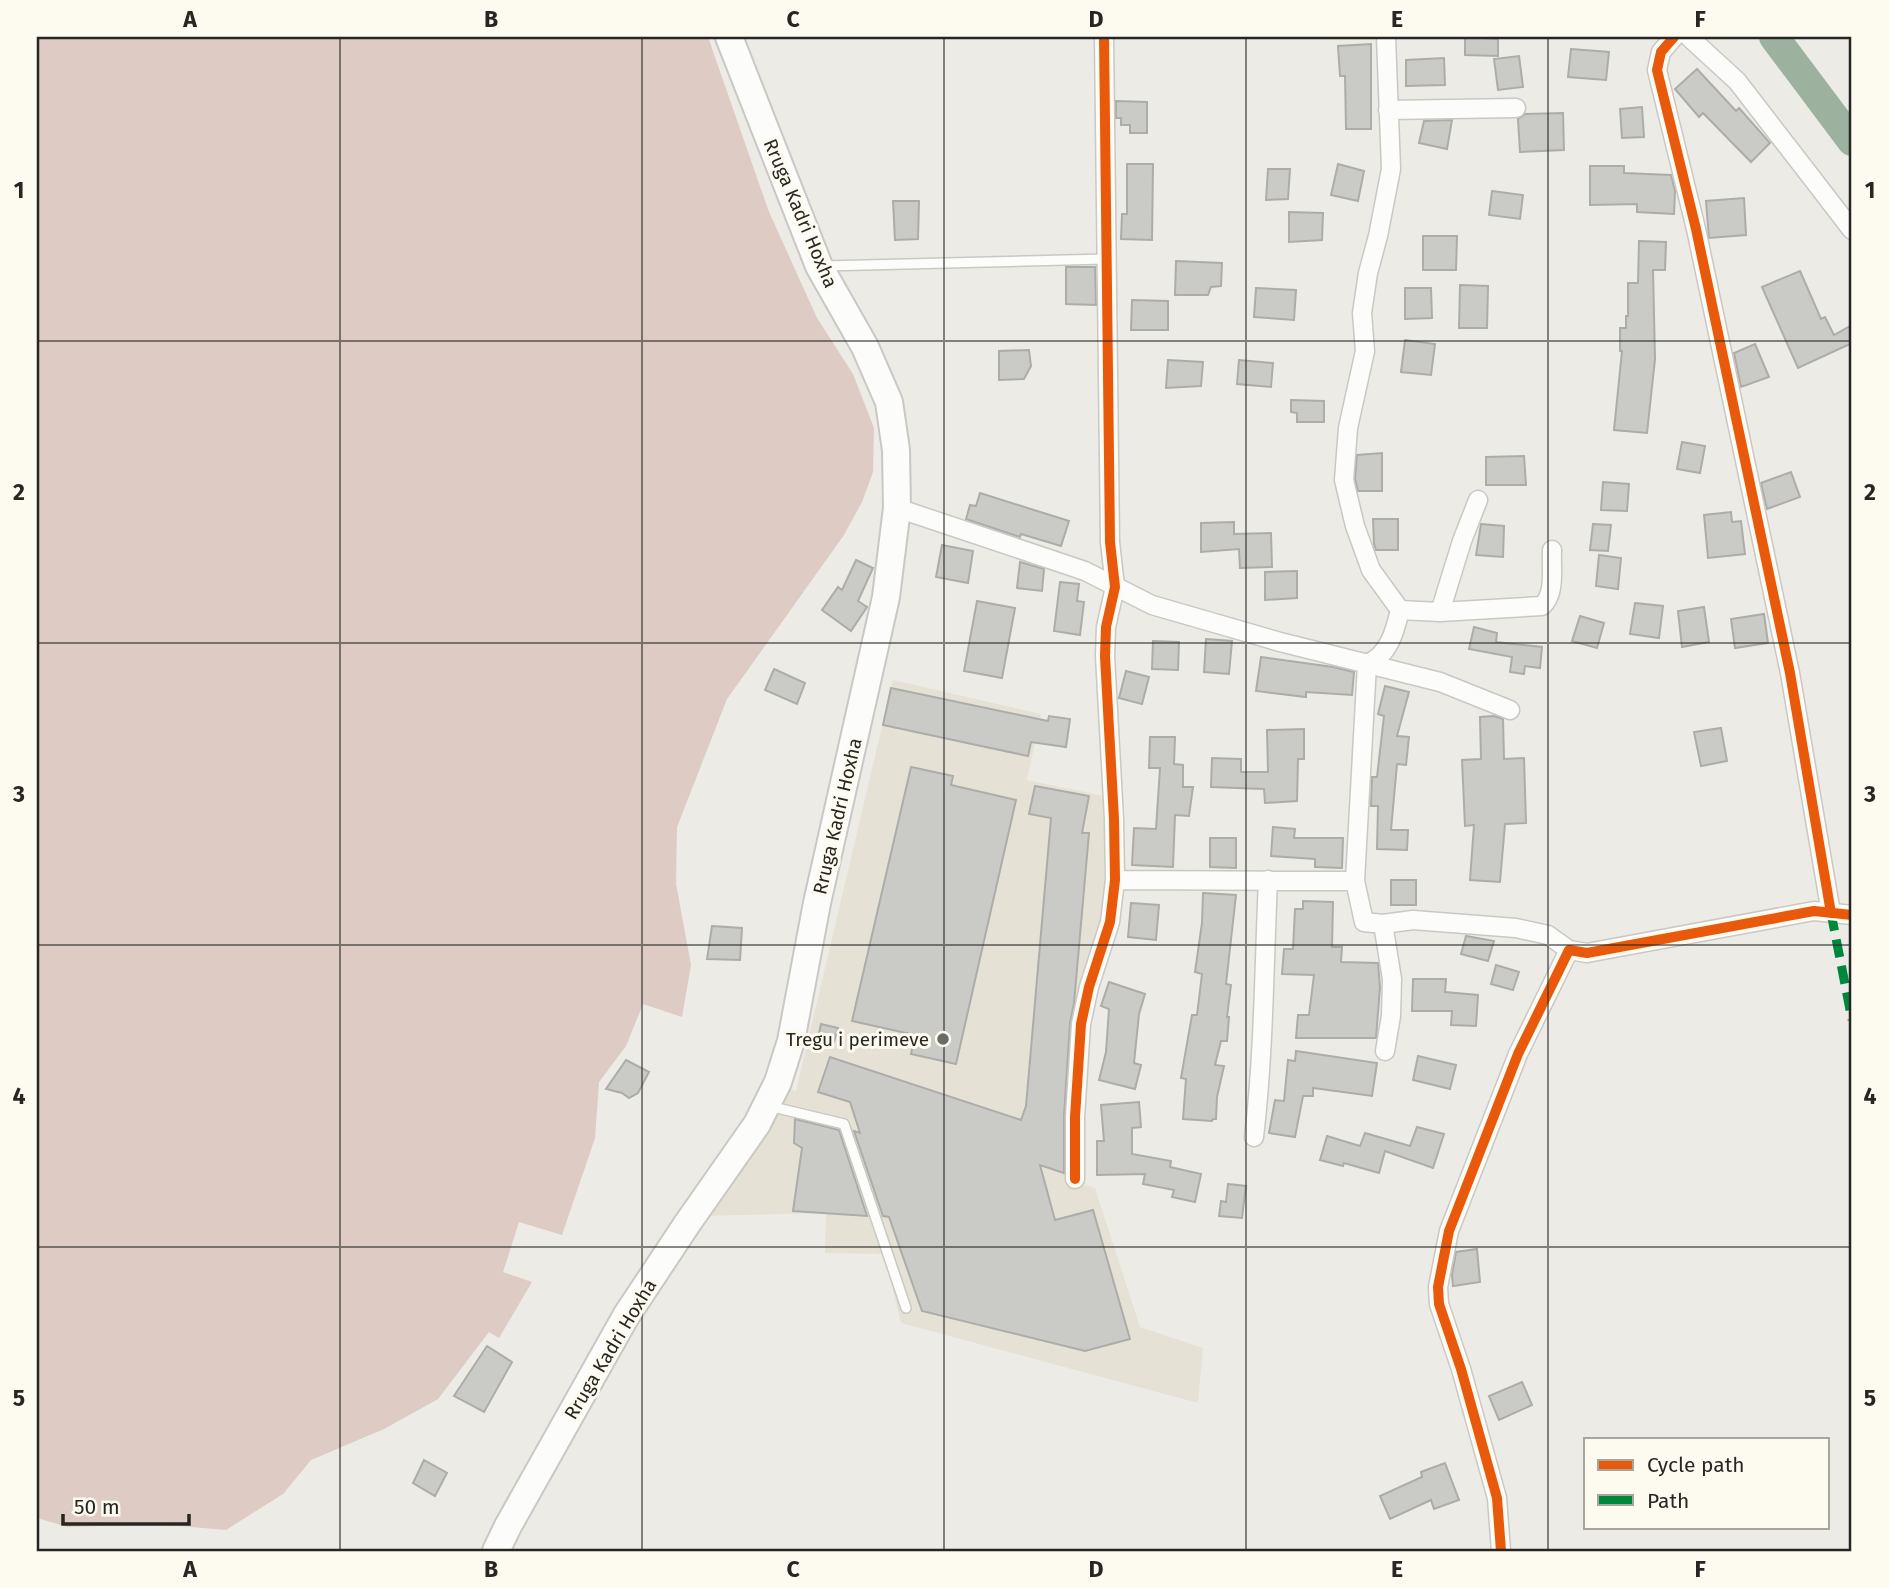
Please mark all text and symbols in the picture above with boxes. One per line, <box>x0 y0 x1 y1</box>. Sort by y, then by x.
text: A <box>182 5 197 33</box>
text: B <box>484 5 498 33</box>
text: C <box>786 5 800 33</box>
text: D <box>1089 5 1104 33</box>
text: E <box>1391 5 1403 33</box>
text: F <box>1694 5 1706 33</box>
street label: Rruga Kadri Hoxha <box>759 135 842 291</box>
text: 1 <box>14 176 24 204</box>
text: 1 <box>1865 176 1875 204</box>
text: 2 <box>13 478 25 506</box>
text: 2 <box>1864 478 1876 506</box>
street label: Rruga Kadri Hoxha <box>808 736 867 897</box>
text: 3 <box>12 780 25 808</box>
text: 3 <box>1863 780 1876 808</box>
place label: Tregu i perimeve <box>786 1028 929 1051</box>
marker: Tregu i perimeve <box>935 1031 951 1047</box>
text: 4 <box>13 1082 26 1110</box>
text: 4 <box>1864 1082 1877 1110</box>
street label: Rruga Kadri Hoxha <box>559 1275 661 1424</box>
text: 5 <box>13 1384 25 1412</box>
text: 5 <box>1864 1384 1876 1412</box>
legend <box>1584 1438 1829 1528</box>
text: Cycle path <box>1647 1452 1745 1478</box>
scale bar <box>63 1483 189 1527</box>
text: Path <box>1647 1488 1689 1514</box>
text: 50 m <box>74 1494 120 1520</box>
text: A <box>182 1555 197 1583</box>
text: B <box>484 1555 498 1583</box>
text: C <box>786 1555 800 1583</box>
text: D <box>1089 1555 1104 1583</box>
text: E <box>1391 1555 1403 1583</box>
text: F <box>1694 1555 1706 1583</box>

